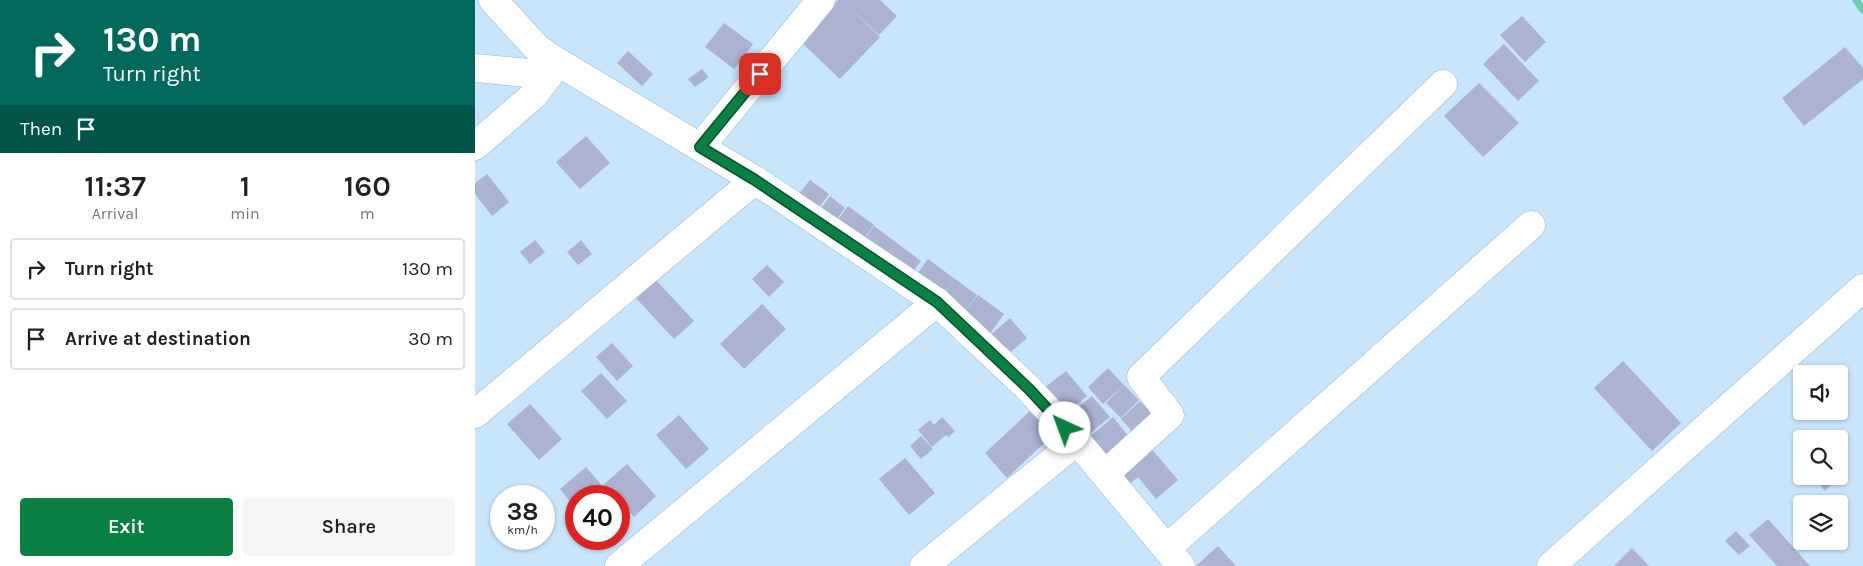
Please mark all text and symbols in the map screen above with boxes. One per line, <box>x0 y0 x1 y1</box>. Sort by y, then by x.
text: 130 m <box>103 19 201 60</box>
icon: right <box>20 20 85 85</box>
pin <box>739 53 781 95</box>
icon: arrive <box>746 60 774 88</box>
text: Turn right <box>103 61 201 87</box>
icon: arrive <box>72 115 100 143</box>
text: Then <box>20 118 62 140</box>
text: 11:37 <box>84 168 146 204</box>
text: 1 <box>240 168 250 204</box>
text: 160 <box>344 168 391 204</box>
text: Arrival <box>92 204 139 223</box>
text: min <box>230 204 260 223</box>
text: m <box>360 204 375 223</box>
icon: right <box>22 255 50 283</box>
text: Turn right <box>65 258 154 280</box>
text: 130 m <box>402 258 453 280</box>
icon: arrive <box>22 325 50 353</box>
text: Arrive at destination <box>65 328 251 350</box>
text: 30 m <box>408 328 453 350</box>
map controls <box>1793 365 1848 550</box>
button: sound <box>1793 365 1848 420</box>
position arrow <box>1038 401 1090 453</box>
button: search <box>1793 430 1848 485</box>
speed limit sign: 40 <box>565 485 630 550</box>
button: layers <box>1793 495 1848 550</box>
text: 38 <box>507 497 538 526</box>
button: Exit <box>20 498 233 556</box>
button: Share <box>243 498 455 556</box>
text: km/h <box>507 523 538 537</box>

